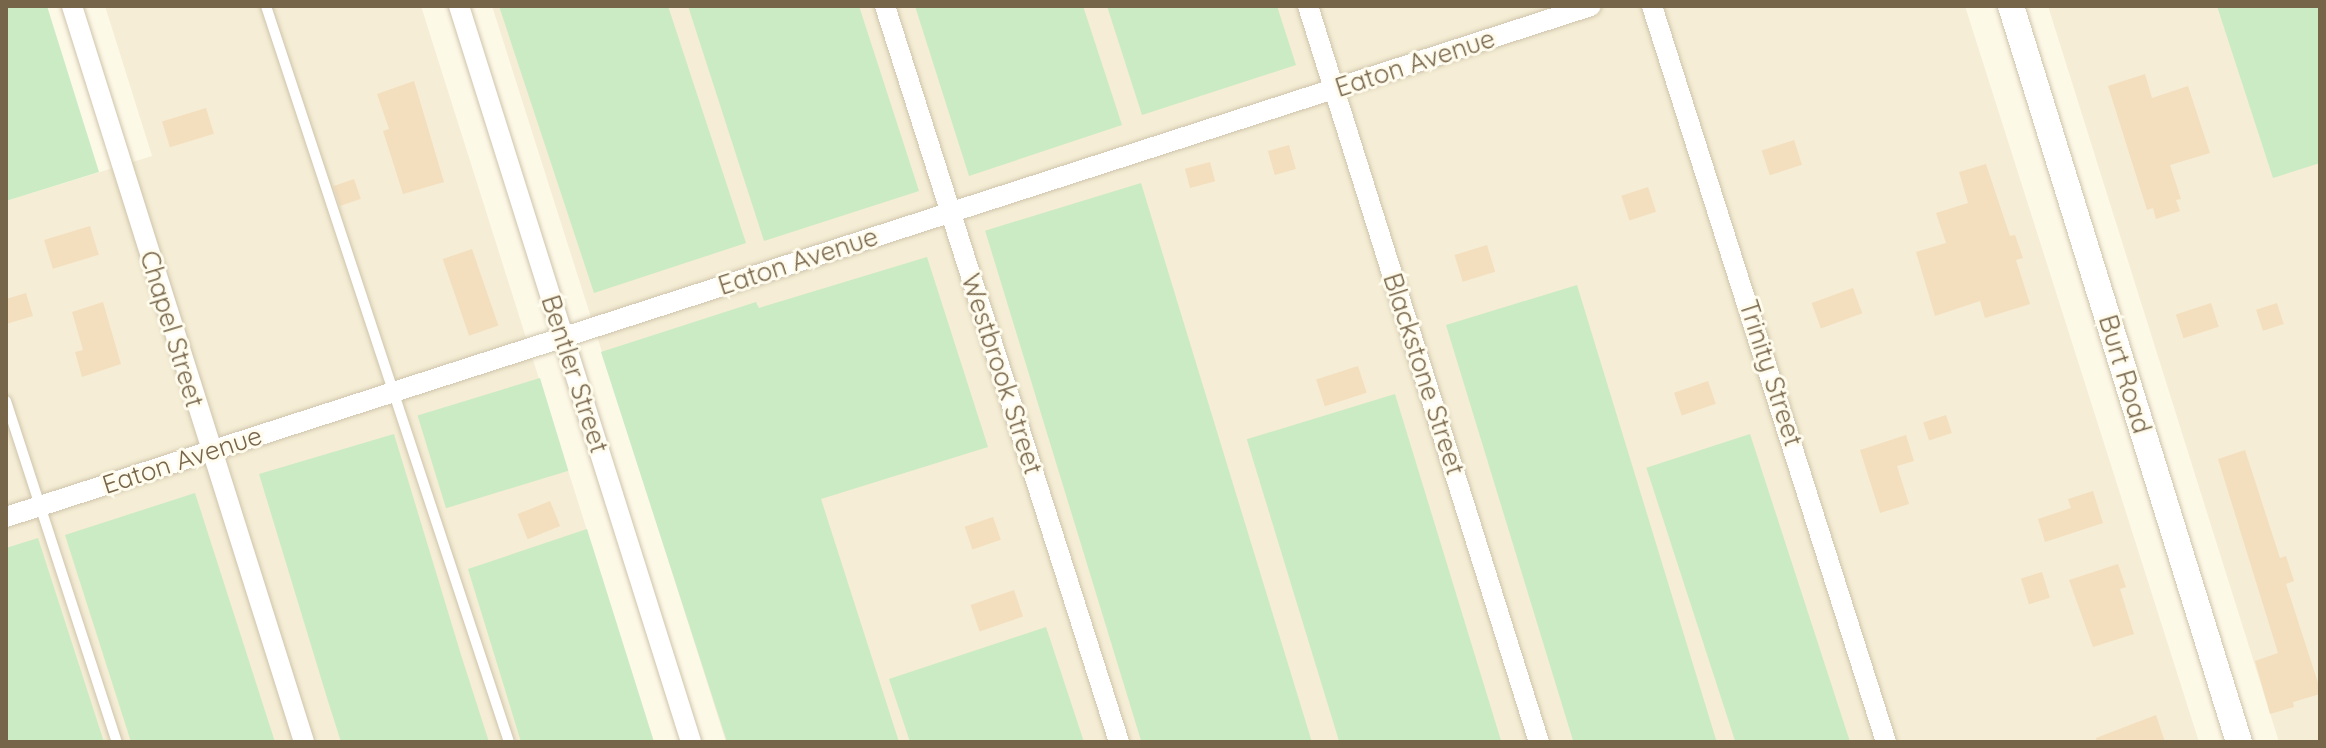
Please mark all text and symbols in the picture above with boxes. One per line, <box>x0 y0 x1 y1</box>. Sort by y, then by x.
street label: Eaton Avenue <box>1331 23 1499 103</box>
street label: Eaton Avenue <box>714 221 882 301</box>
street label: Chapel Street <box>133 247 211 411</box>
street label: Blackstone Street <box>1377 269 1471 479</box>
street label: Westbrook Street <box>955 270 1049 478</box>
street label: Bentler Street <box>535 291 615 457</box>
street label: Trinity Street <box>1733 296 1809 450</box>
street label: Burt Road <box>2092 311 2158 437</box>
street label: Eaton Avenue <box>98 420 266 500</box>

